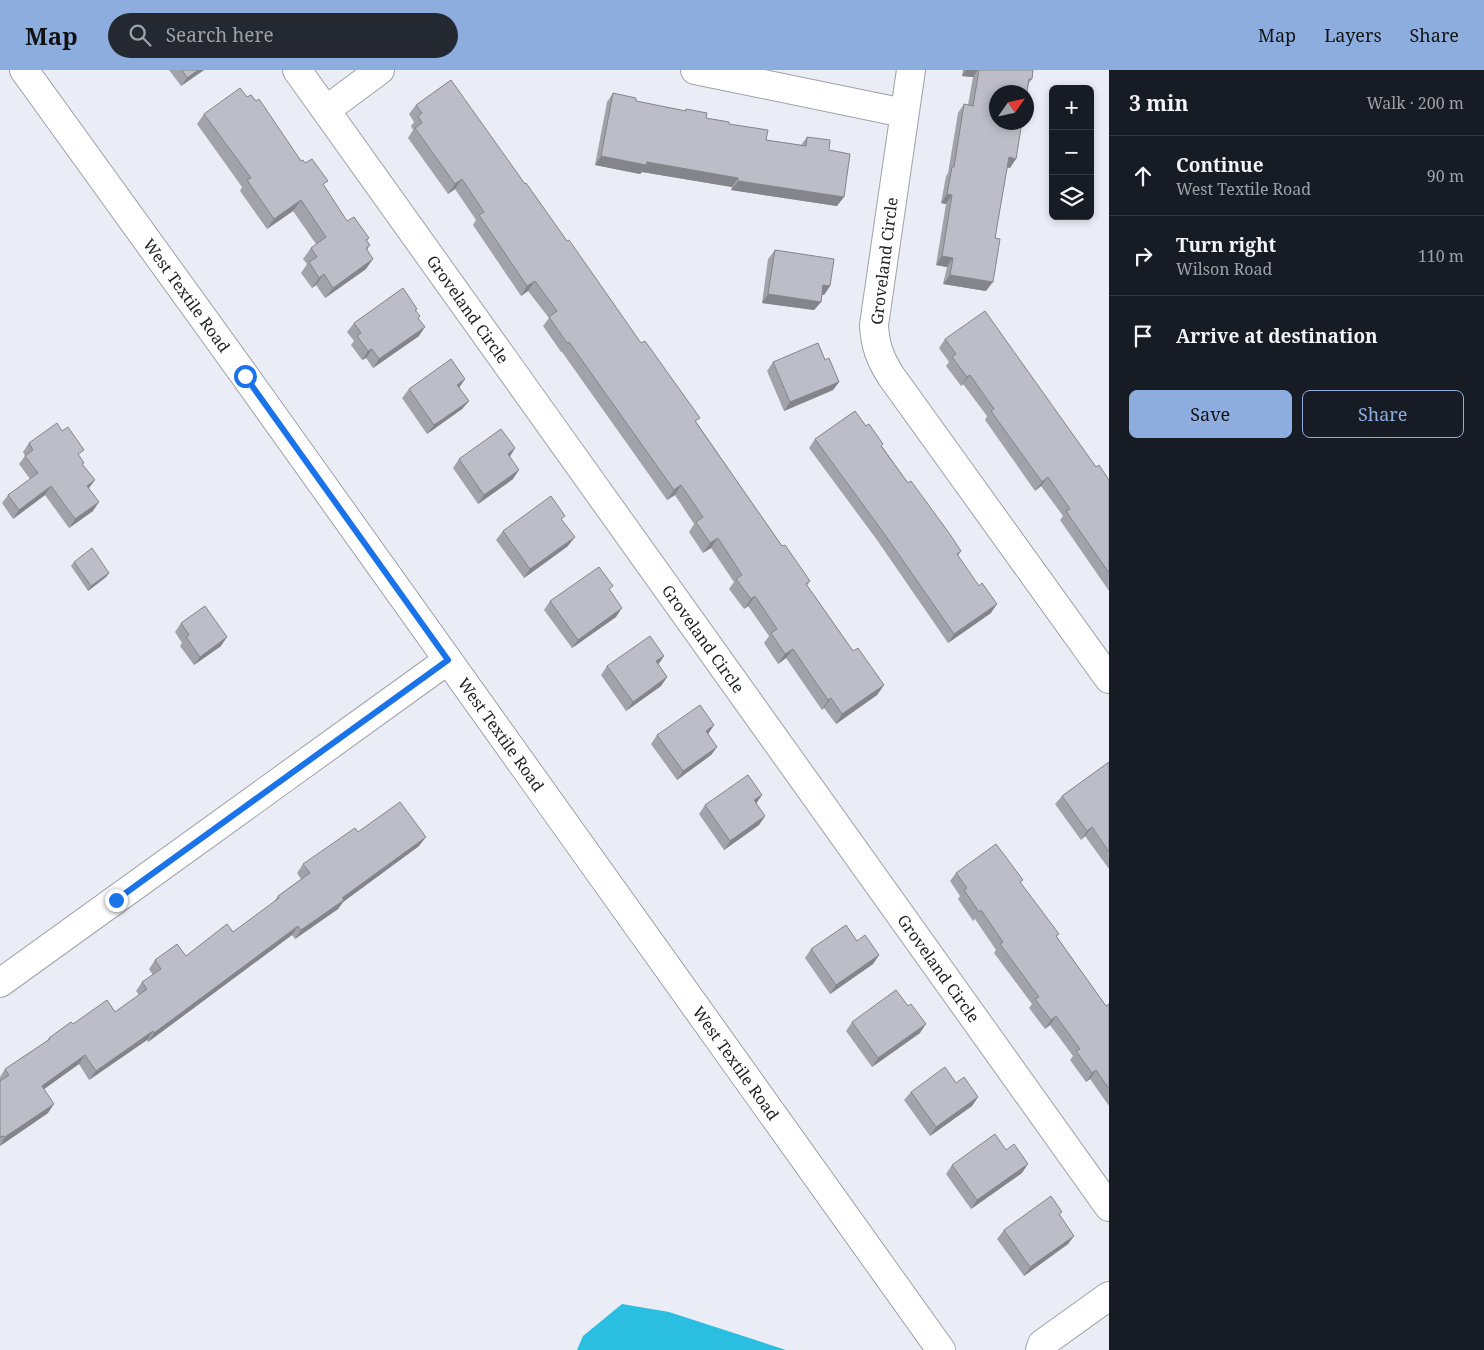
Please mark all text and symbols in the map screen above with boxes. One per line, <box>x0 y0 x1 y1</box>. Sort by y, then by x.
search box <box>108 13 458 58</box>
text: Map <box>25 19 78 52</box>
icon: search <box>126 21 154 49</box>
text: Search here <box>166 22 274 48</box>
text: Map <box>1258 23 1296 47</box>
text: Layers <box>1324 23 1382 47</box>
text: Share <box>1410 23 1459 47</box>
north arrow <box>989 85 1034 130</box>
map controls <box>1049 85 1094 220</box>
button: + <box>1049 85 1094 130</box>
text: 3 min <box>1129 89 1188 117</box>
text: Walk · 200 m <box>1367 92 1464 114</box>
button: − <box>1049 130 1094 175</box>
text: Continue <box>1176 152 1264 178</box>
icon: ahead <box>1129 162 1157 190</box>
text: 90 m <box>1427 165 1464 187</box>
button: layers <box>1049 175 1094 220</box>
text: West Textile Road <box>1176 178 1311 200</box>
street label: Groveland Circle <box>865 196 903 326</box>
text: Turn right <box>1176 232 1276 258</box>
street label: West Textile Road <box>138 234 235 357</box>
icon: right <box>1129 242 1157 270</box>
text: 110 m <box>1418 245 1464 267</box>
street label: Groveland Circle <box>422 251 514 368</box>
text: Wilson Road <box>1176 258 1272 280</box>
icon: arrive <box>1129 322 1157 350</box>
text: Arrive at destination <box>1176 323 1378 349</box>
route start <box>234 365 257 388</box>
button: Save <box>1129 390 1292 438</box>
button: Share <box>1302 390 1464 438</box>
street label: Groveland Circle <box>657 580 749 697</box>
street label: West Textile Road <box>453 673 549 796</box>
route end <box>105 889 128 912</box>
street label: Groveland Circle <box>892 910 985 1027</box>
street label: West Textile Road <box>688 1002 784 1125</box>

